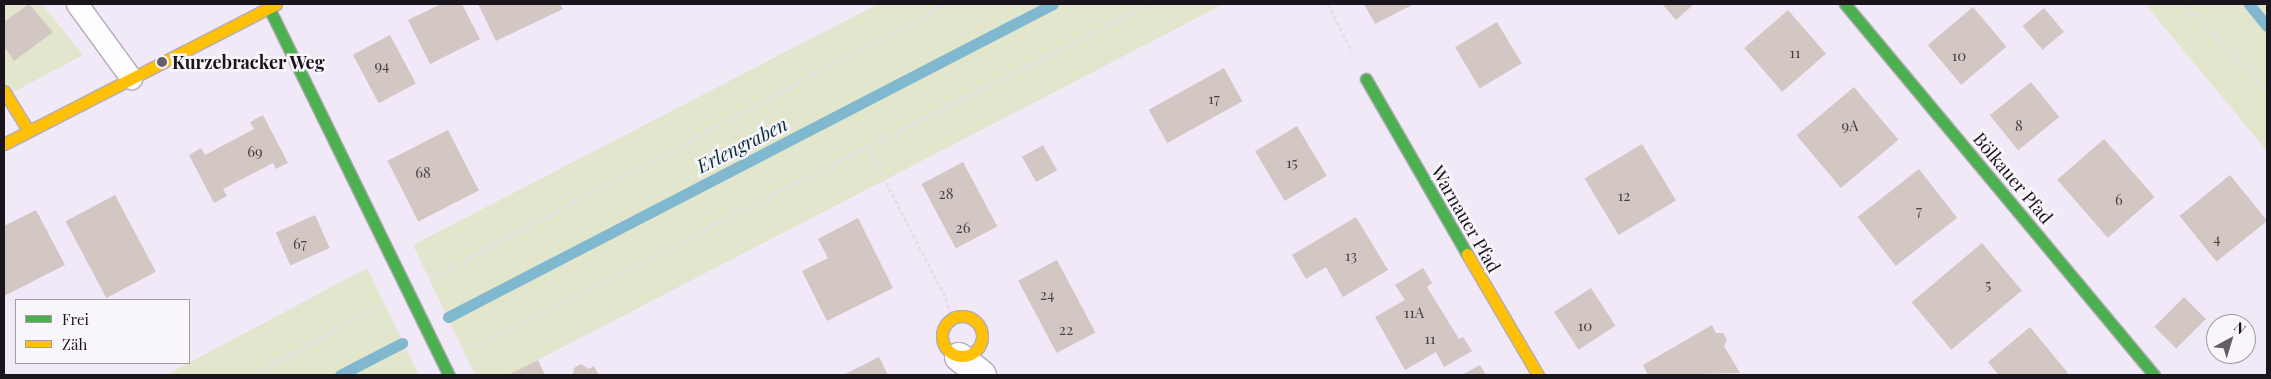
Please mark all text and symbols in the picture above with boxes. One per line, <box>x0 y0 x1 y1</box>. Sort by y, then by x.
house number: 11 <box>1789 44 1801 62</box>
house number: 10 <box>1952 47 1966 65</box>
place label: Kurzebracker Weg <box>172 51 326 73</box>
marker: Kurzebracker Weg <box>156 56 168 68</box>
house number: 94 <box>374 57 390 75</box>
house number: 17 <box>1208 90 1220 108</box>
water label: Erlengraben <box>693 112 791 178</box>
house number: 9A <box>1841 117 1859 135</box>
house number: 8 <box>2015 117 2023 135</box>
street label: Bölkauer Pfad <box>1969 128 2057 228</box>
house number: 69 <box>247 143 263 161</box>
house number: 15 <box>1286 154 1298 172</box>
street label: Warnauer Pfad <box>1427 162 1505 276</box>
house number: 68 <box>415 164 431 182</box>
house number: 28 <box>939 185 953 203</box>
house number: 12 <box>1618 187 1630 205</box>
house number: 6 <box>2115 191 2123 209</box>
house number: 7 <box>1916 202 1922 220</box>
house number: 26 <box>956 219 970 237</box>
house number: 4 <box>2213 230 2221 248</box>
house number: 67 <box>293 235 307 253</box>
house number: 13 <box>1345 247 1357 265</box>
house number: 5 <box>1985 276 1991 294</box>
house number: 24 <box>1040 286 1054 304</box>
legend <box>15 299 190 364</box>
house number: 11A <box>1404 304 1424 322</box>
text: Frei <box>62 309 89 329</box>
north arrow <box>2206 314 2256 364</box>
house number: 10 <box>1578 317 1592 335</box>
text: N <box>2230 317 2250 338</box>
house number: 22 <box>1059 321 1073 339</box>
house number: 11 <box>1424 330 1436 348</box>
text: Zäh <box>62 334 87 354</box>

